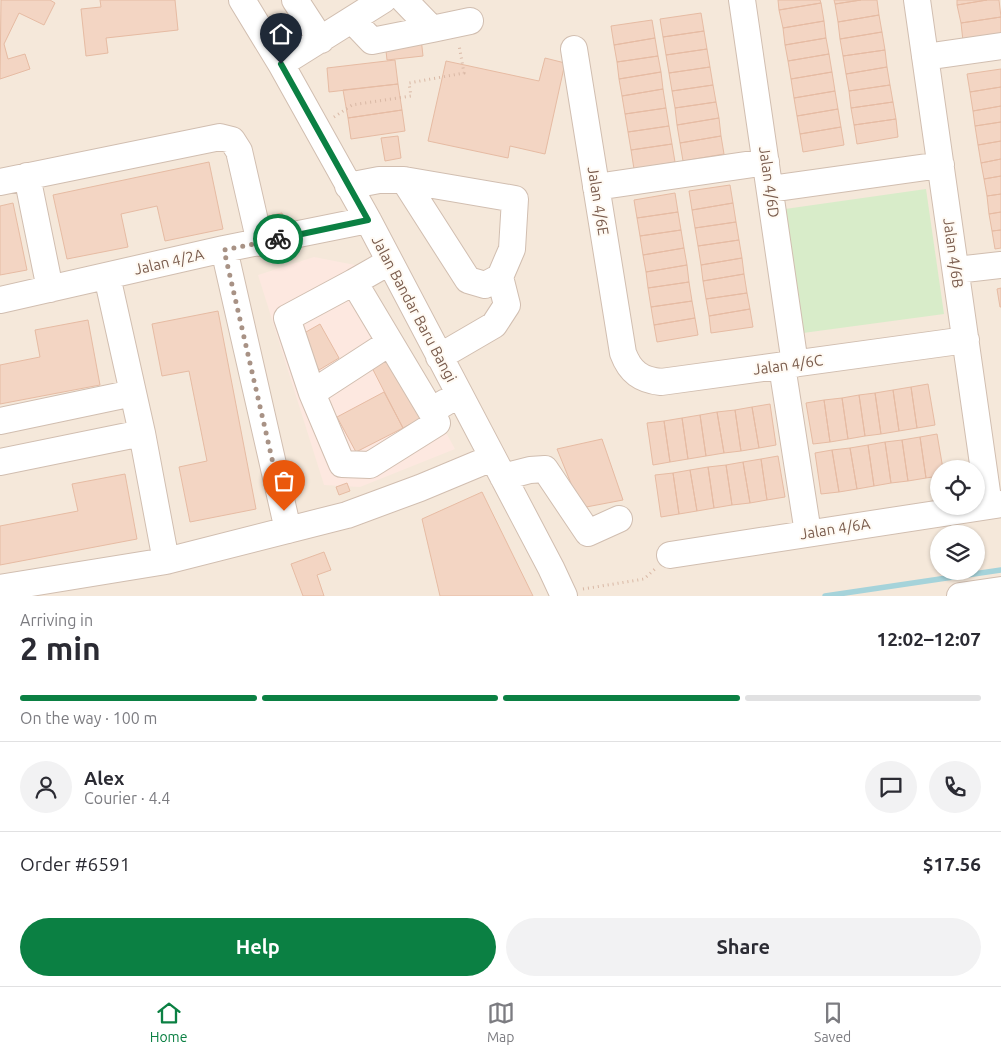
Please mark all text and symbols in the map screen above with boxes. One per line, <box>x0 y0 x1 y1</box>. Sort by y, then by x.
pin <box>260 13 302 64</box>
icon: home <box>267 20 295 48</box>
street label: Jalan 4/6D <box>756 145 783 219</box>
street label: Jalan 4/6E <box>585 165 612 237</box>
courier <box>253 214 303 264</box>
street label: Jalan 4/6B <box>940 217 967 289</box>
icon: bike <box>264 225 292 253</box>
street label: Jalan Bandar Baru Bangi <box>369 233 460 385</box>
street label: Jalan 4/2A <box>132 245 206 278</box>
street label: Jalan 4/6C <box>752 351 824 378</box>
pin <box>263 460 305 511</box>
map controls <box>930 460 985 580</box>
button: locate <box>930 460 985 515</box>
icon: bag <box>270 467 298 495</box>
street label: Jalan 4/6A <box>799 515 872 542</box>
button: layers <box>930 525 985 580</box>
text: Arriving in <box>20 611 93 629</box>
text: 12:02–12:07 <box>876 628 981 650</box>
text: 2 min <box>20 630 101 666</box>
text: On the way · 100 m <box>20 709 157 727</box>
button: person <box>20 761 72 813</box>
button: chat <box>865 761 917 813</box>
button: phone <box>929 761 981 813</box>
text: Alex <box>84 767 124 789</box>
text: Courier · 4.4 <box>84 789 170 807</box>
text: Order #6591 <box>20 853 130 875</box>
text: $17.56 <box>923 853 981 875</box>
button: Help <box>20 918 496 976</box>
button: Share <box>506 918 981 976</box>
tab: Home <box>150 999 187 1045</box>
tab: Map <box>487 999 515 1045</box>
tab: Saved <box>814 999 851 1045</box>

